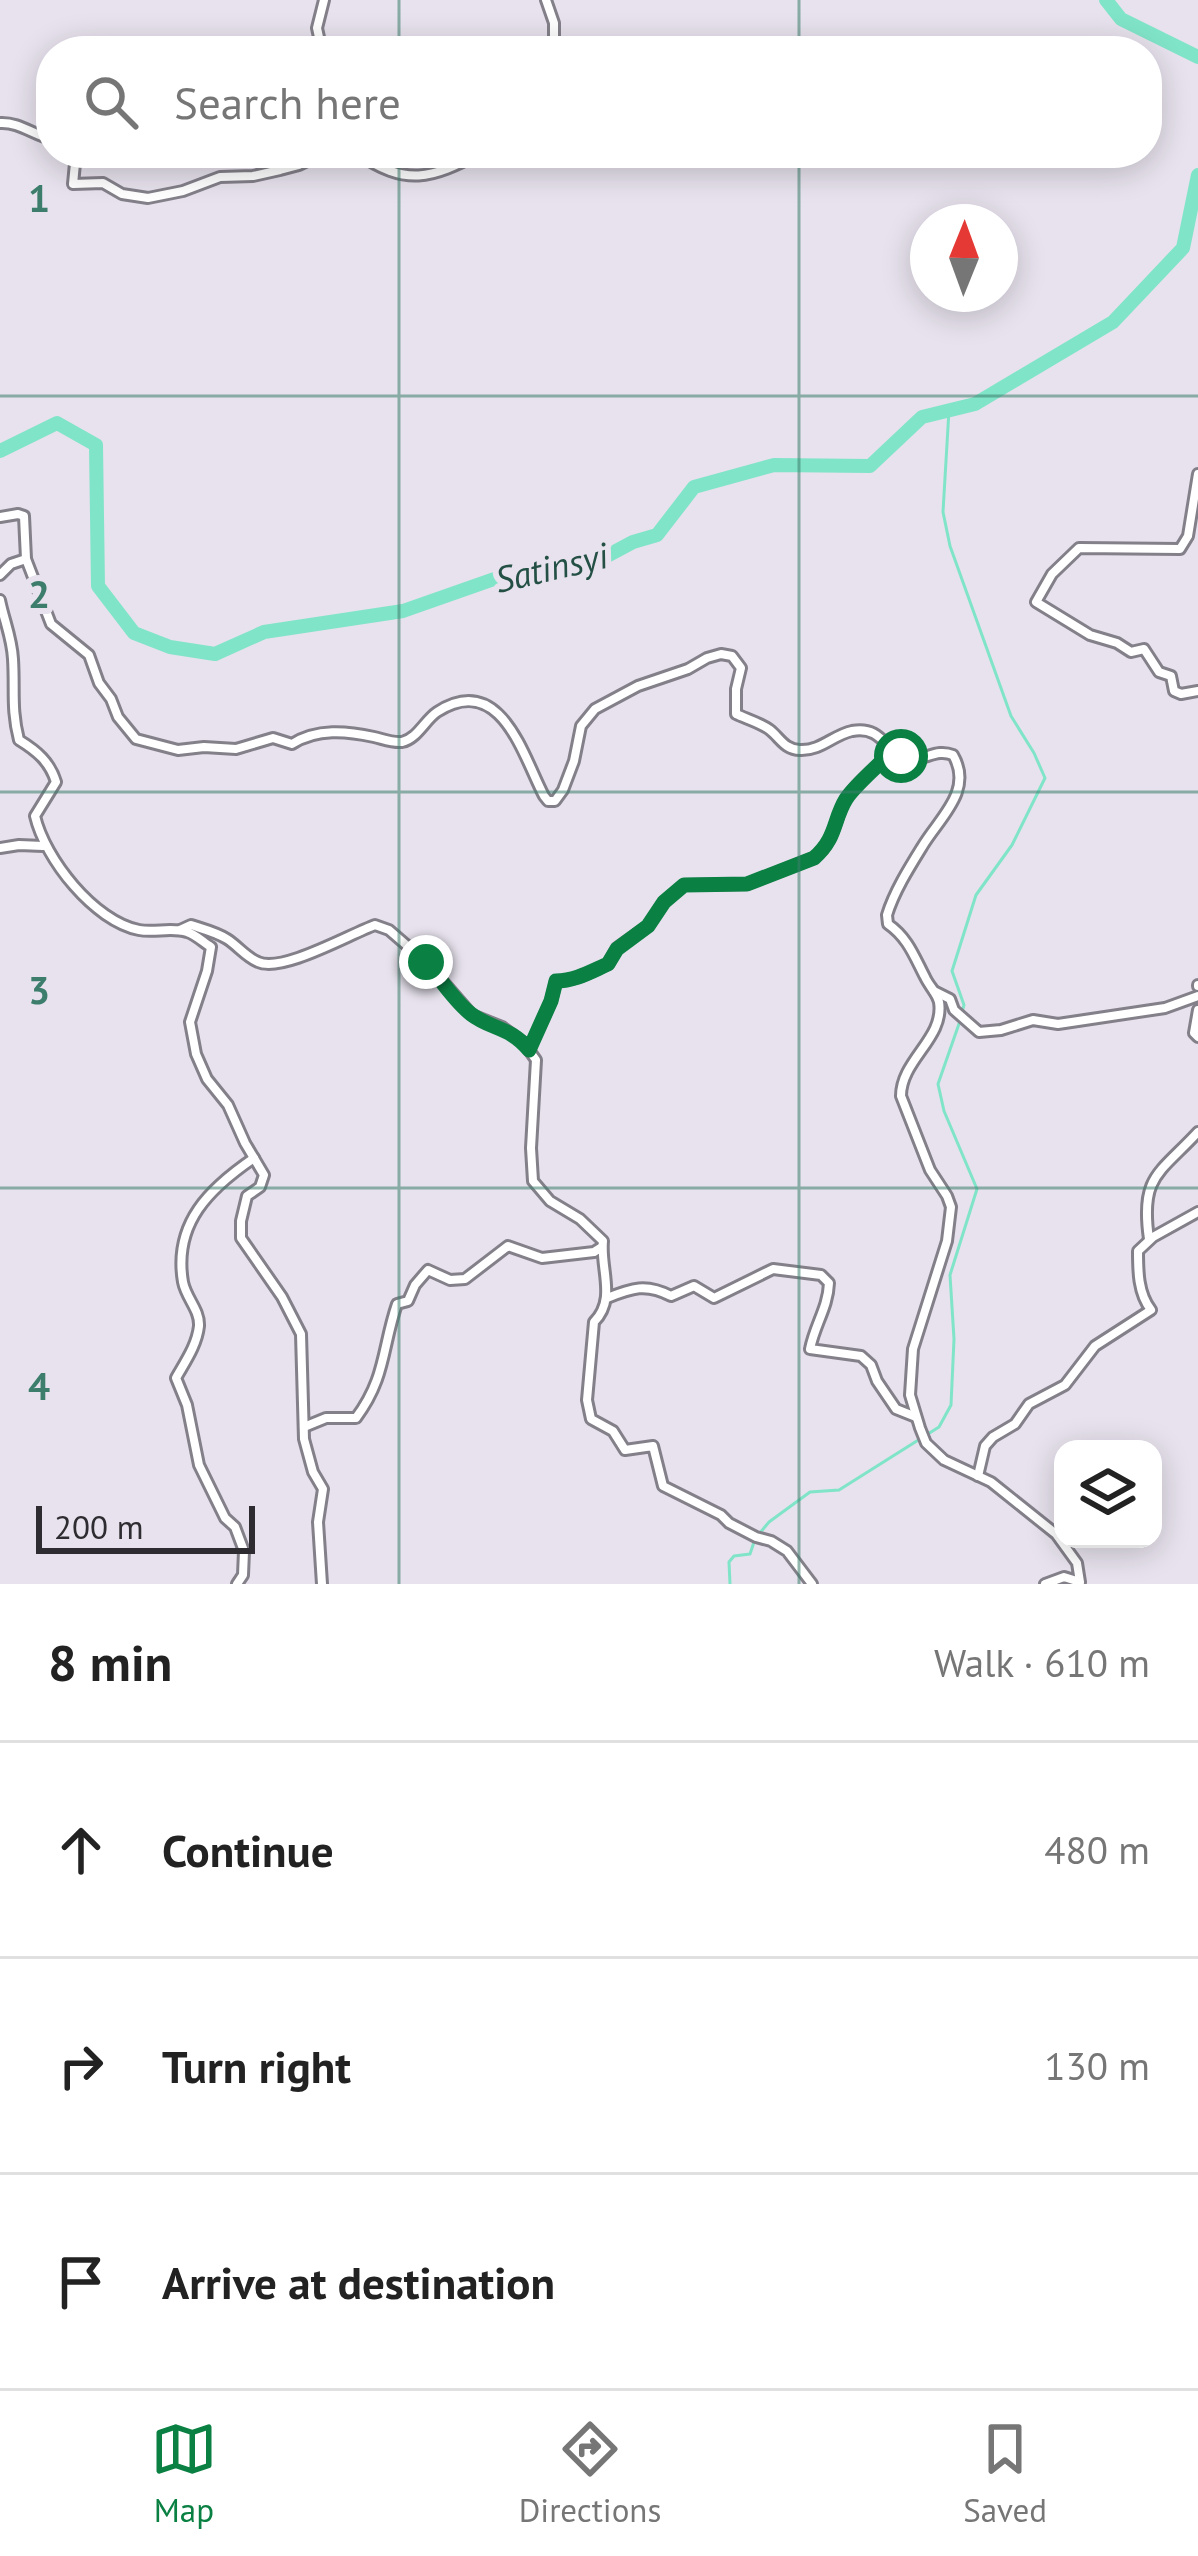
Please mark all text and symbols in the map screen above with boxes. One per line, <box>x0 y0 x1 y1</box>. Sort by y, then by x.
search box <box>36 36 1162 168</box>
icon: search <box>78 69 144 135</box>
text: Search here <box>174 73 401 131</box>
text: 1 <box>28 172 50 223</box>
north arrow <box>910 204 1018 312</box>
water label: Satinsyi <box>490 531 614 603</box>
text: 2 <box>28 568 50 619</box>
route start <box>874 729 928 783</box>
route end <box>399 935 453 989</box>
text: 3 <box>28 964 50 1015</box>
text: 4 <box>28 1360 50 1411</box>
map controls <box>1054 1440 1162 1548</box>
button: layers <box>1054 1440 1162 1548</box>
scale bar <box>36 1500 255 1553</box>
text: 200 m <box>54 1505 144 1548</box>
text: 8 min <box>48 1629 172 1695</box>
text: Walk · 610 m <box>934 1637 1150 1688</box>
icon: ahead <box>48 1817 114 1883</box>
text: Continue <box>162 1821 334 1879</box>
text: 480 m <box>1044 1824 1150 1875</box>
icon: right <box>48 2033 114 2099</box>
text: Turn right <box>162 2037 351 2095</box>
text: 130 m <box>1044 2040 1150 2091</box>
icon: arrive <box>48 2249 114 2315</box>
text: Arrive at destination <box>162 2253 555 2311</box>
tab: Map <box>151 2416 217 2531</box>
tab: Directions <box>519 2416 661 2531</box>
tab: Saved <box>963 2416 1047 2531</box>

